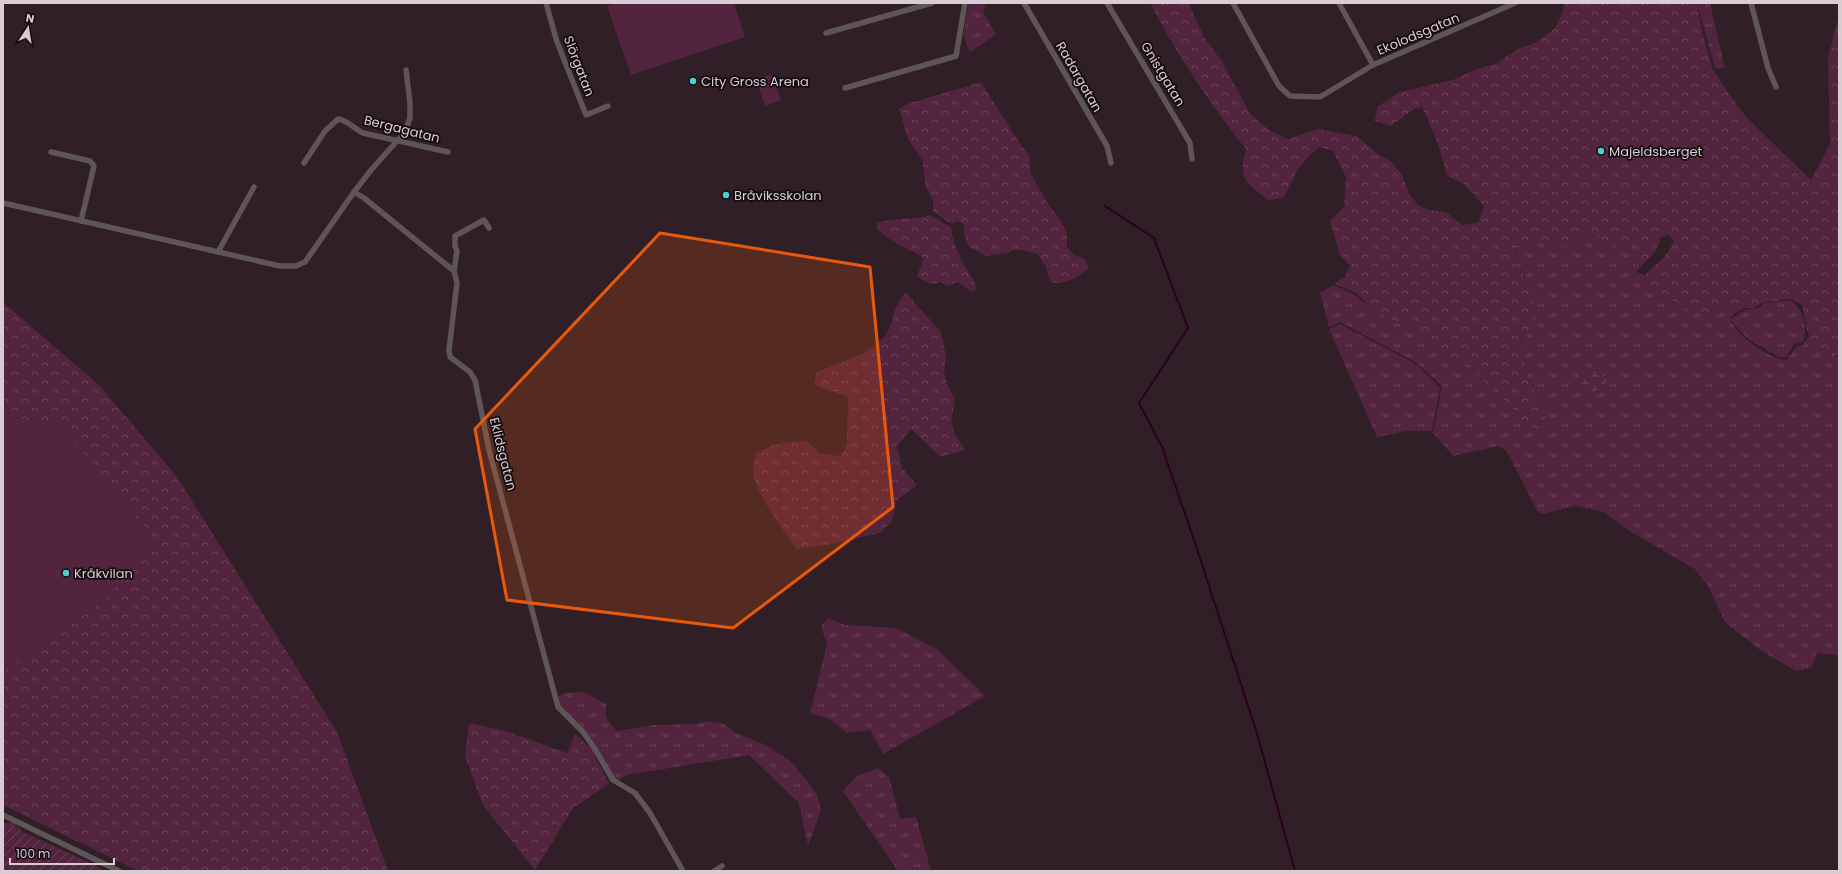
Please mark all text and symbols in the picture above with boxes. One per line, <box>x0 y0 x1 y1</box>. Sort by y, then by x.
north arrow <box>8 8 48 48</box>
street label: Ekolodsgatan <box>1374 8 1462 60</box>
text: N <box>24 10 36 27</box>
street label: Slörgatan <box>559 33 599 99</box>
street label: Radargatan <box>1051 38 1107 116</box>
street label: Gnistgatan <box>1136 38 1190 110</box>
place label: City Gross Arena <box>701 72 809 91</box>
marker: City Gross Arena <box>688 76 698 86</box>
street label: Bergagatan <box>362 110 442 148</box>
place label: Majeldsberget <box>1609 142 1703 161</box>
marker: Majeldsberget <box>1596 146 1606 156</box>
place label: Bråviksskolan <box>734 186 822 205</box>
marker: Bråviksskolan <box>721 190 731 200</box>
street label: Eklidsgatan <box>485 415 521 493</box>
place label: Kråkvilan <box>74 564 133 583</box>
marker: Kråkvilan <box>61 568 71 578</box>
scale bar <box>10 840 114 866</box>
text: 100 m <box>16 845 50 862</box>

